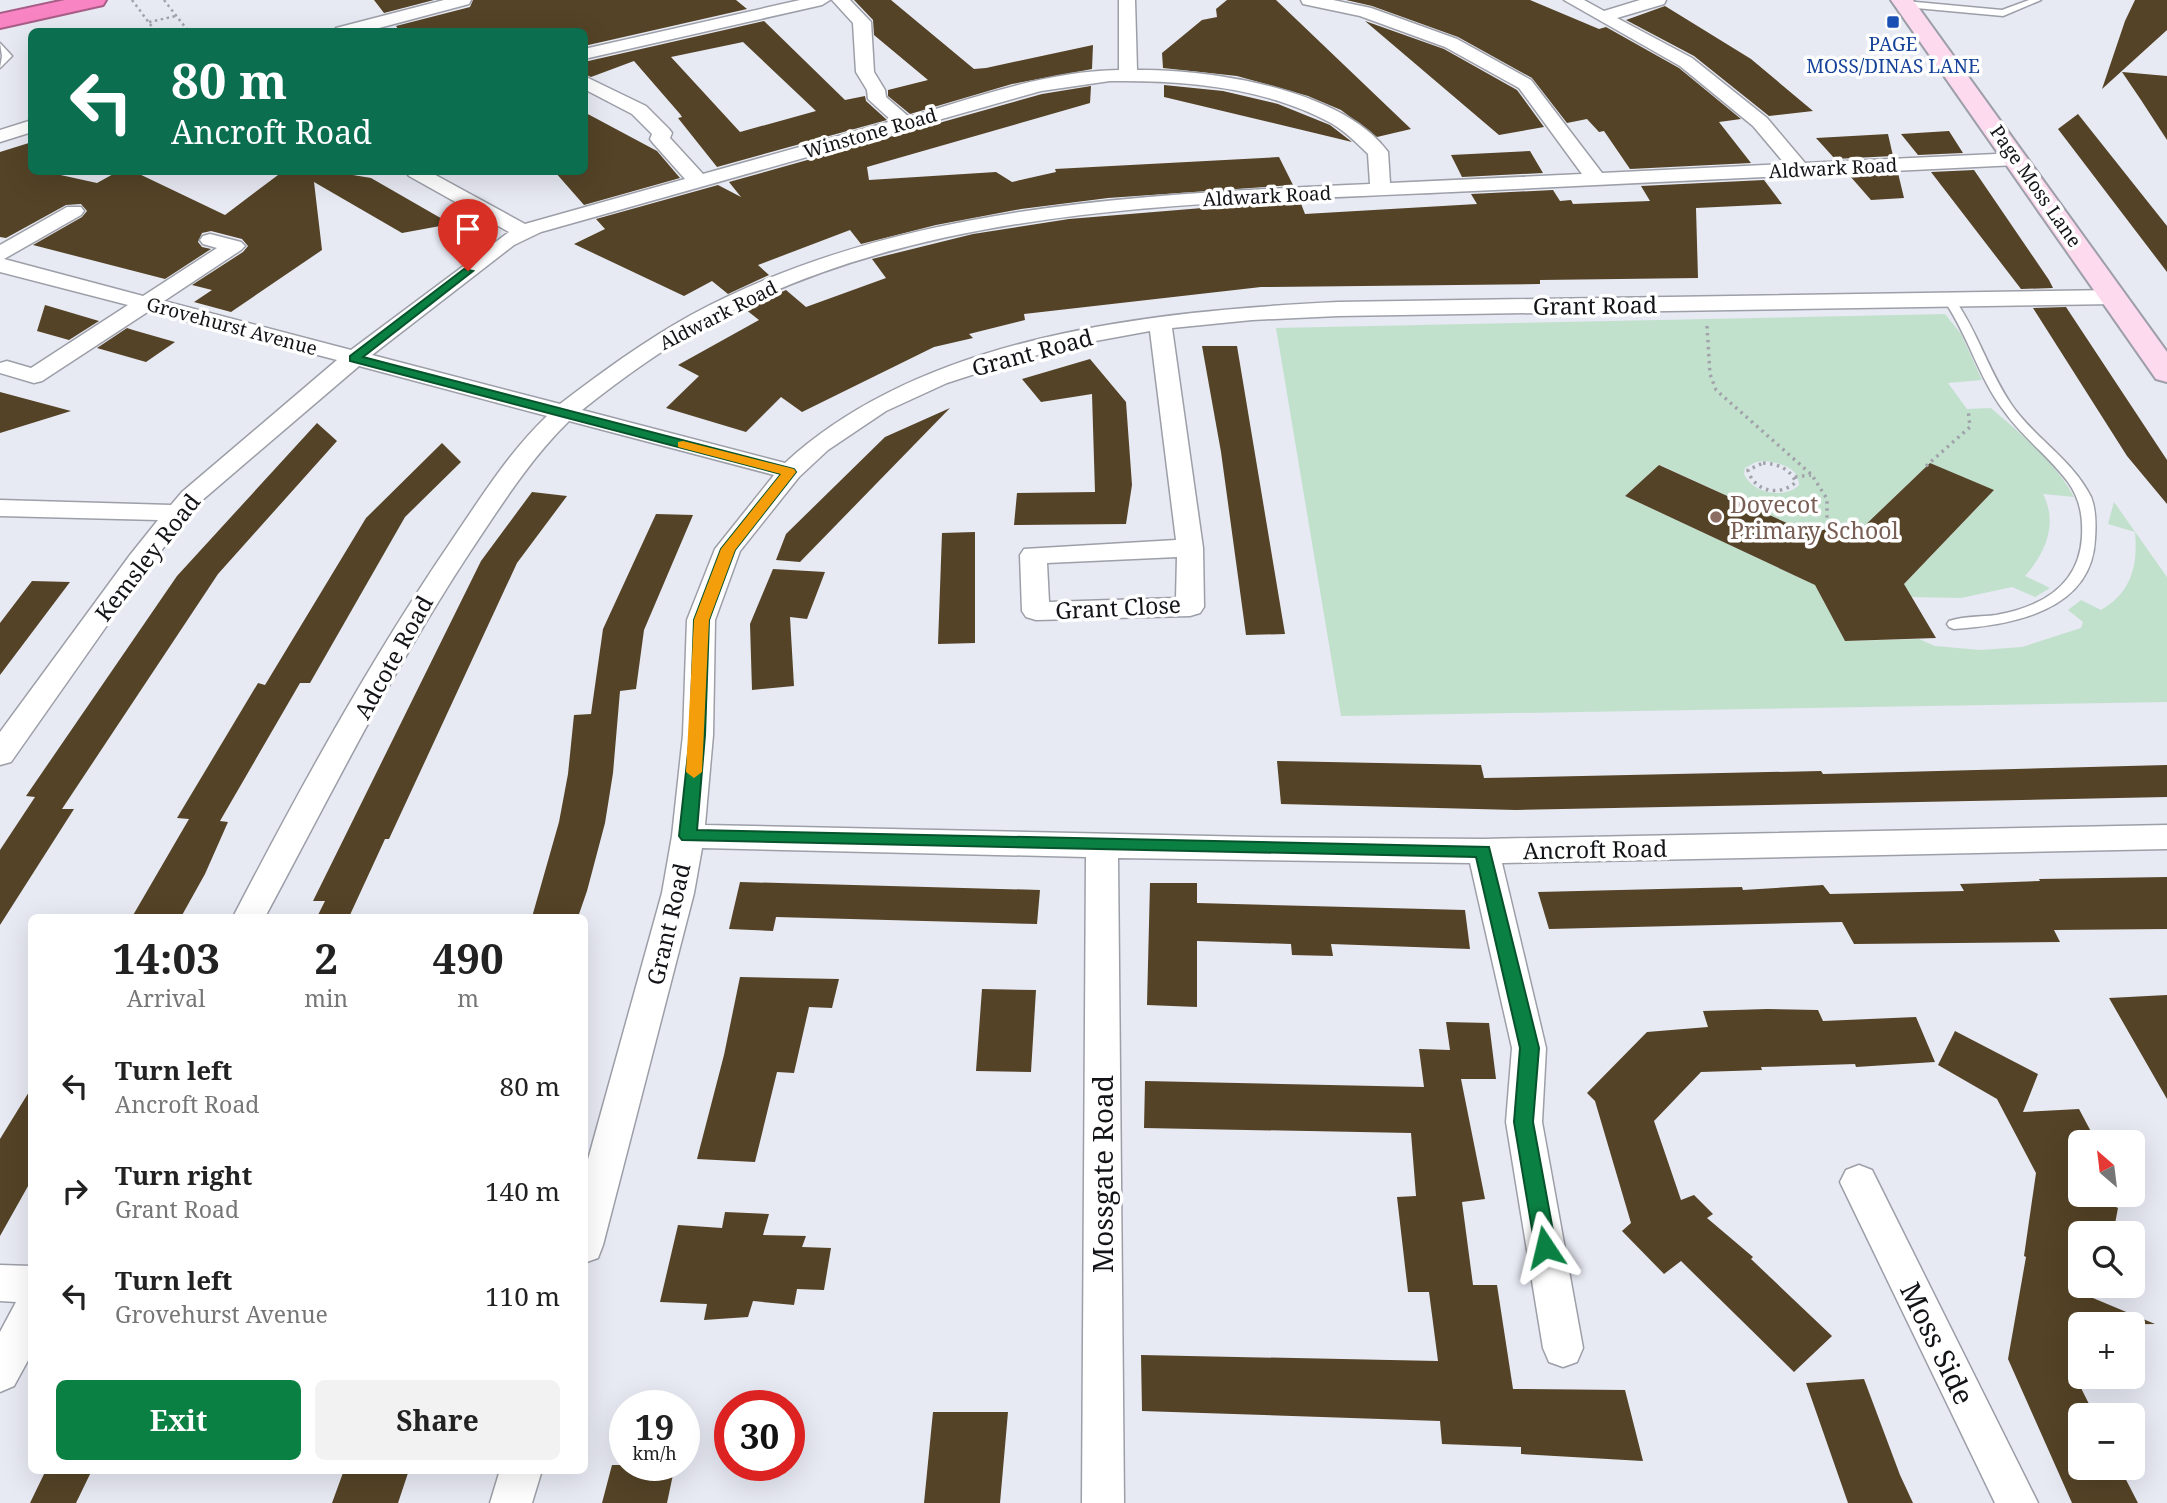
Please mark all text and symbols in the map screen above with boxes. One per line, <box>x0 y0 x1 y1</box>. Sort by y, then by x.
marker: PAGE MOSS/DINAS LANE <box>1885 14 1901 30</box>
place label: PAGE MOSS/DINAS LANE <box>1806 31 1980 79</box>
text: 80 m <box>171 47 287 113</box>
icon: left <box>56 56 147 147</box>
street label: Winstone Road <box>800 101 940 164</box>
text: Ancroft Road <box>171 110 372 153</box>
street label: Page Moss Lane <box>1984 120 2088 252</box>
street label: Aldwark Road <box>1768 152 1898 184</box>
street label: Aldwark Road <box>1202 180 1332 212</box>
pin <box>438 199 498 271</box>
icon: arrive <box>449 210 487 248</box>
street label: Aldwark Road <box>655 274 782 356</box>
street label: Grant Road <box>1533 288 1657 322</box>
street label: Grovehurst Avenue <box>144 291 320 361</box>
street label: Grant Road <box>968 320 1096 384</box>
street label: Kemsley Road <box>87 487 207 627</box>
place label: Dovecot Primary School <box>1730 488 1899 546</box>
marker: Dovecot Primary School <box>1708 509 1724 525</box>
street label: Grant Close <box>1054 588 1182 626</box>
street label: Adcote Road <box>346 590 440 724</box>
street label: Ancroft Road <box>1522 832 1668 866</box>
street label: Grant Road <box>638 860 698 988</box>
text: 14:03 <box>112 929 220 986</box>
text: 2 <box>314 929 338 986</box>
text: 490 <box>432 929 504 986</box>
text: Arrival <box>127 982 205 1014</box>
text: min <box>304 982 348 1014</box>
text: m <box>457 982 479 1014</box>
text: Turn left <box>115 1052 232 1088</box>
icon: left <box>56 1067 94 1105</box>
text: 80 m <box>500 1068 560 1104</box>
street label: Mossgate Road <box>1083 1075 1121 1273</box>
text: Ancroft Road <box>115 1088 259 1120</box>
north arrow <box>2068 1130 2146 1208</box>
map controls <box>2068 1130 2145 1480</box>
text: Turn right <box>115 1157 252 1193</box>
icon: right <box>56 1172 94 1210</box>
text: 140 m <box>485 1173 560 1209</box>
text: Grant Road <box>115 1193 239 1225</box>
position arrow <box>1508 1210 1582 1284</box>
button: search <box>2068 1221 2145 1298</box>
text: Turn left <box>115 1262 232 1298</box>
street label: Moss Side <box>1892 1276 1984 1410</box>
icon: left <box>56 1277 94 1315</box>
text: 110 m <box>485 1278 560 1314</box>
text: Grovehurst Avenue <box>115 1298 328 1330</box>
button: + <box>2068 1312 2145 1389</box>
button: Exit <box>56 1380 301 1460</box>
button: Share <box>315 1380 560 1460</box>
speed limit sign: 30 <box>714 1390 805 1481</box>
text: 19 <box>635 1403 674 1450</box>
button: − <box>2068 1403 2145 1480</box>
text: km/h <box>632 1441 677 1465</box>

